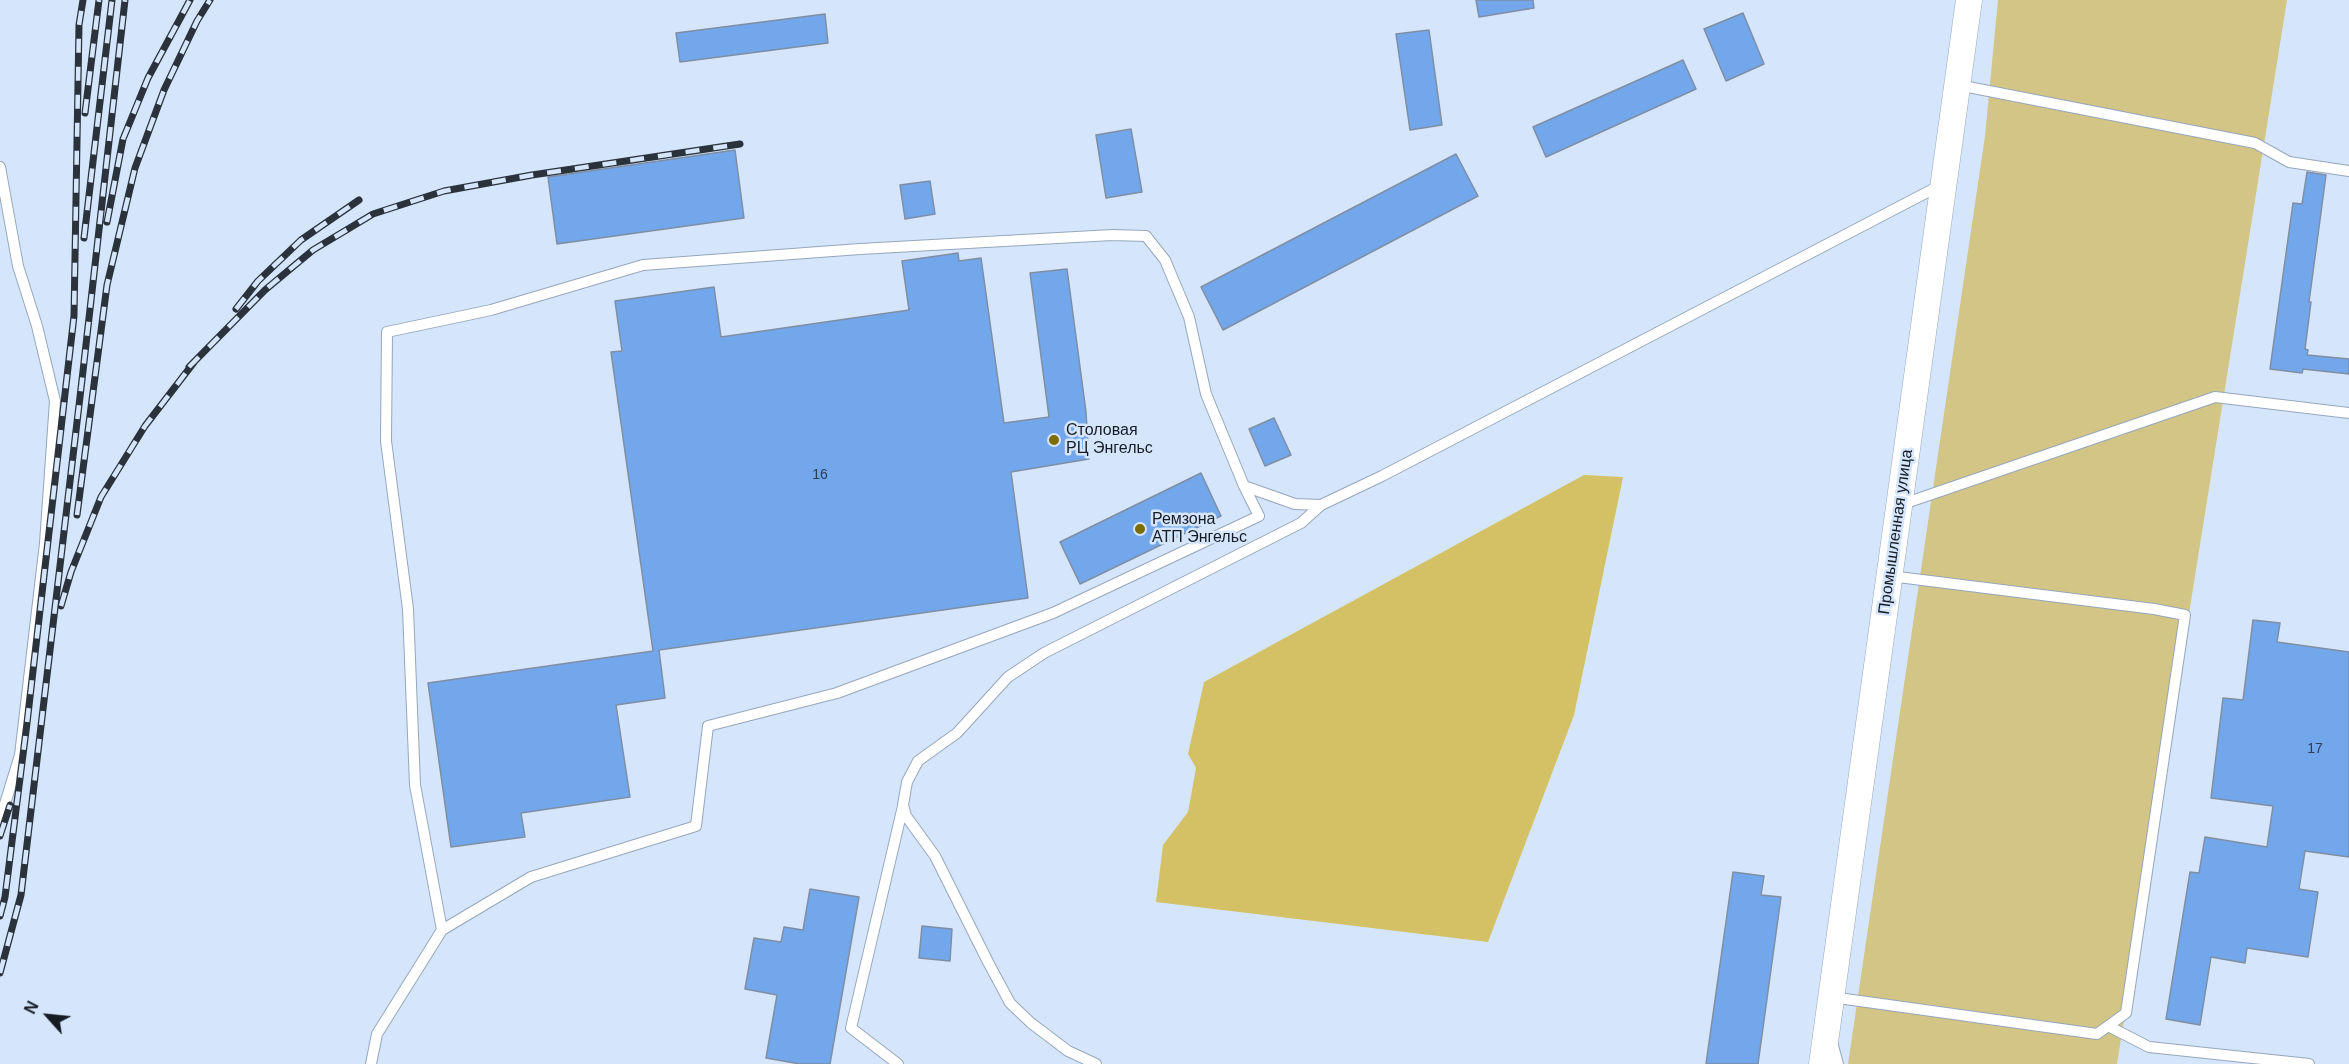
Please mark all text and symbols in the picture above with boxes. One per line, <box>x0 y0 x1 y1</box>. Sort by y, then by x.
place label: Столовая РЦ Энгельс <box>1066 421 1153 459</box>
marker: Столовая РЦ Энгельс <box>1047 433 1061 447</box>
street label: Промышленная улица <box>1875 448 1917 616</box>
house number: 16 <box>812 467 828 483</box>
place label: Ремзона АТП Энгельс <box>1152 510 1247 548</box>
marker: Ремзона АТП Энгельс <box>1133 522 1147 536</box>
house number: 17 <box>2307 741 2323 757</box>
north arrow <box>18 986 78 1046</box>
text: N <box>21 999 42 1017</box>

